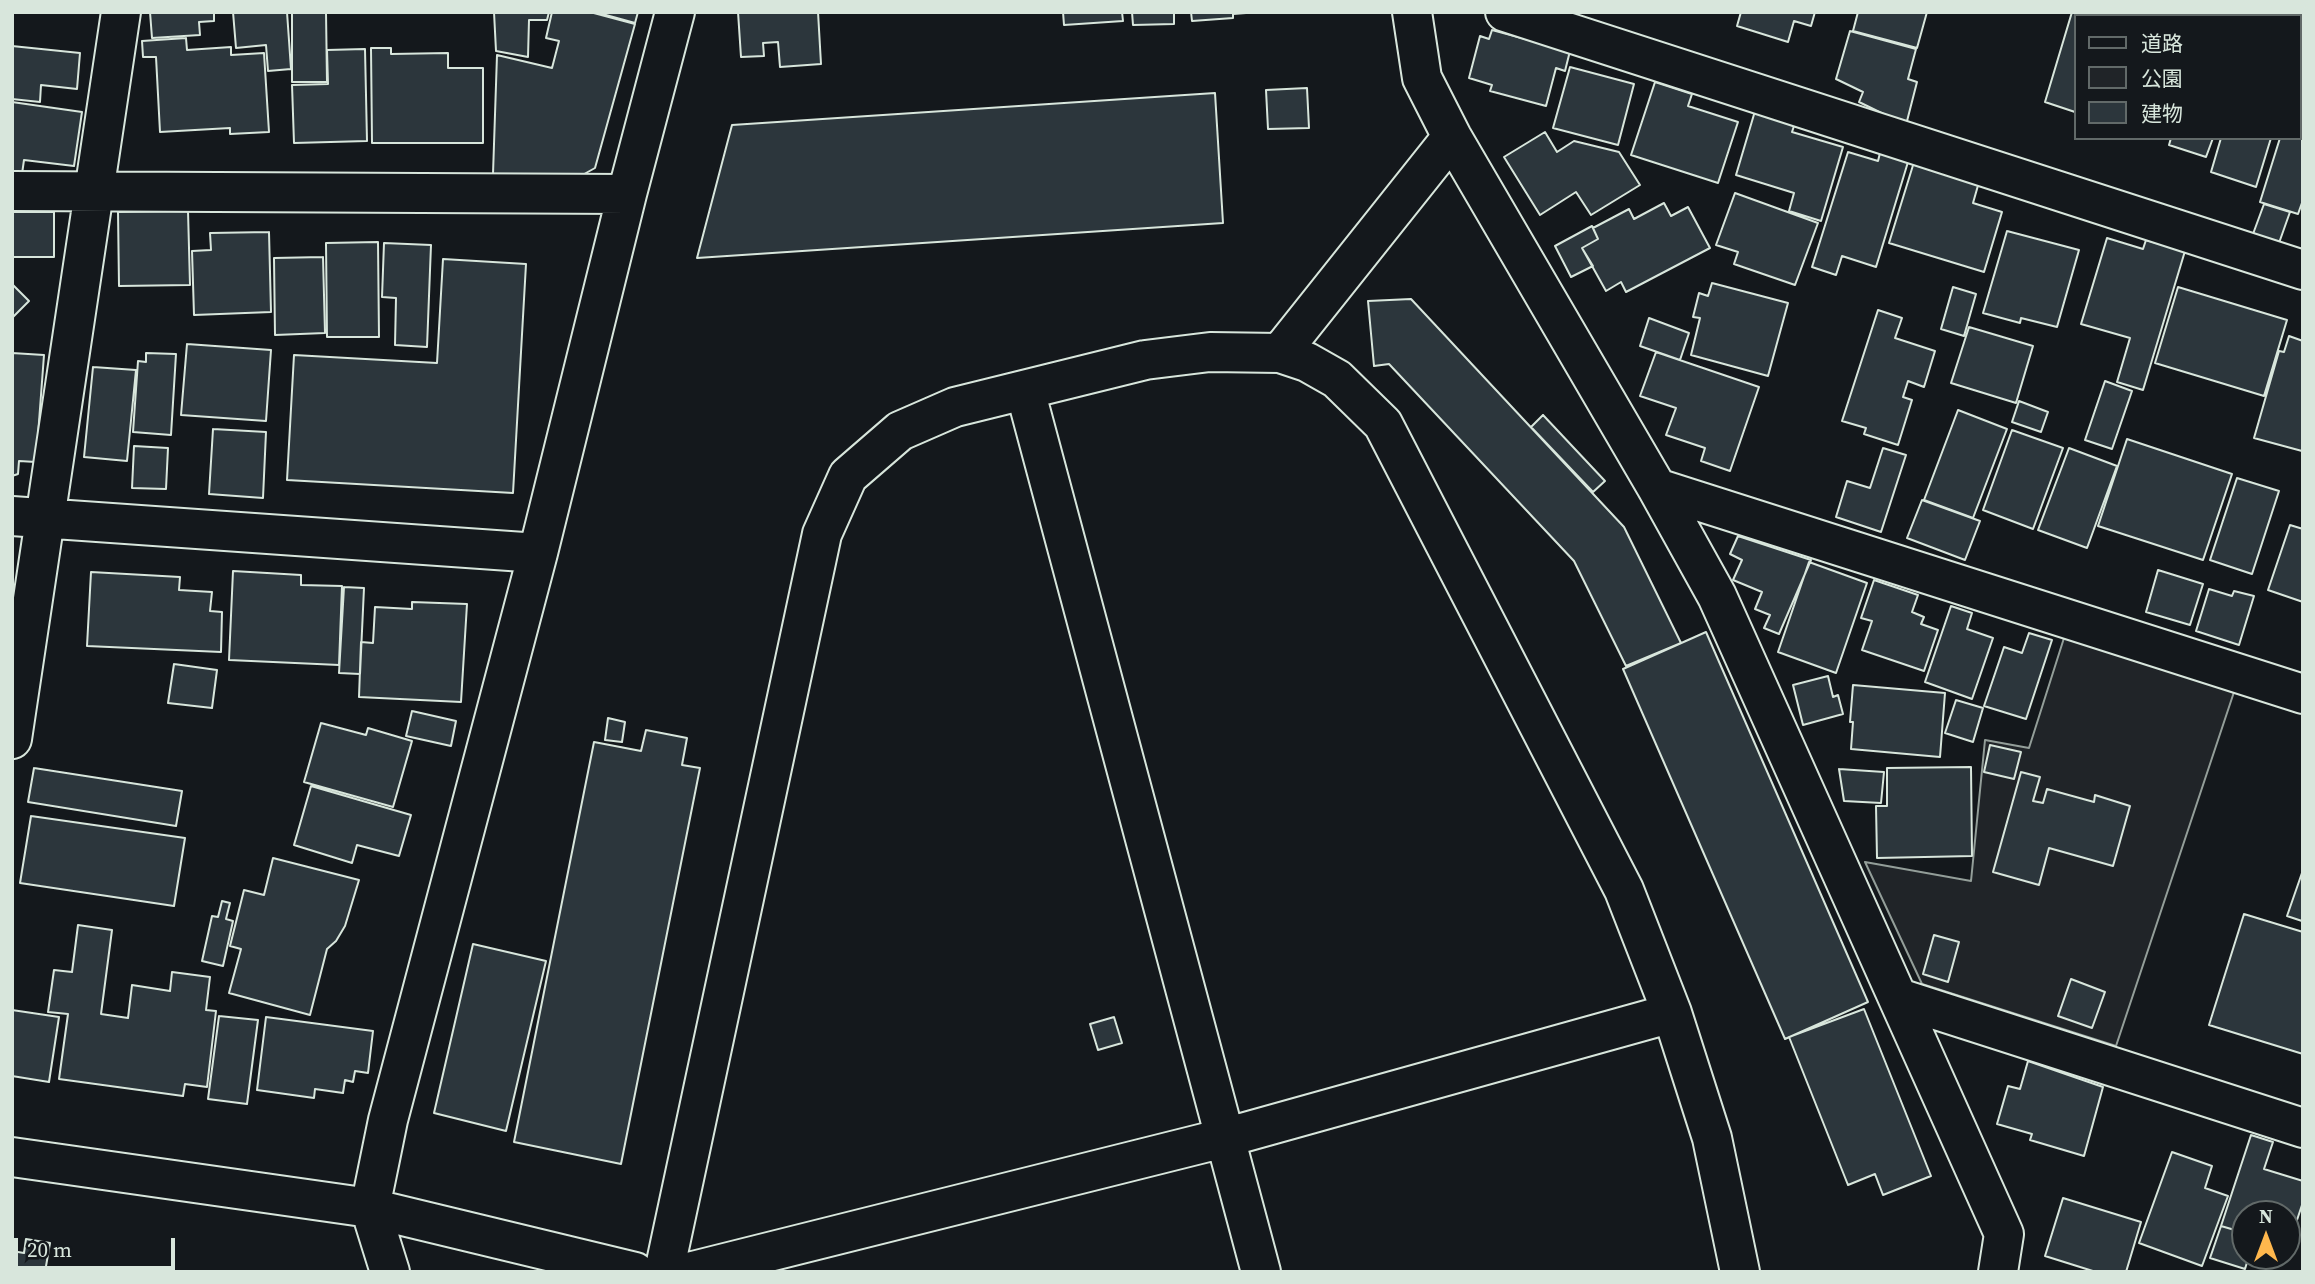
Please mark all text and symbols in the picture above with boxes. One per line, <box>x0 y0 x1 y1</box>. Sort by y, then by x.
legend <box>2074 14 2301 140</box>
text: 道路 <box>2141 29 2183 58</box>
text: 公園 <box>2141 64 2183 93</box>
text: 建物 <box>2141 99 2183 128</box>
north arrow <box>2231 1200 2301 1270</box>
text: N <box>2259 1203 2273 1229</box>
scale bar <box>18 1224 178 1268</box>
text: 20 m <box>27 1235 72 1264</box>

